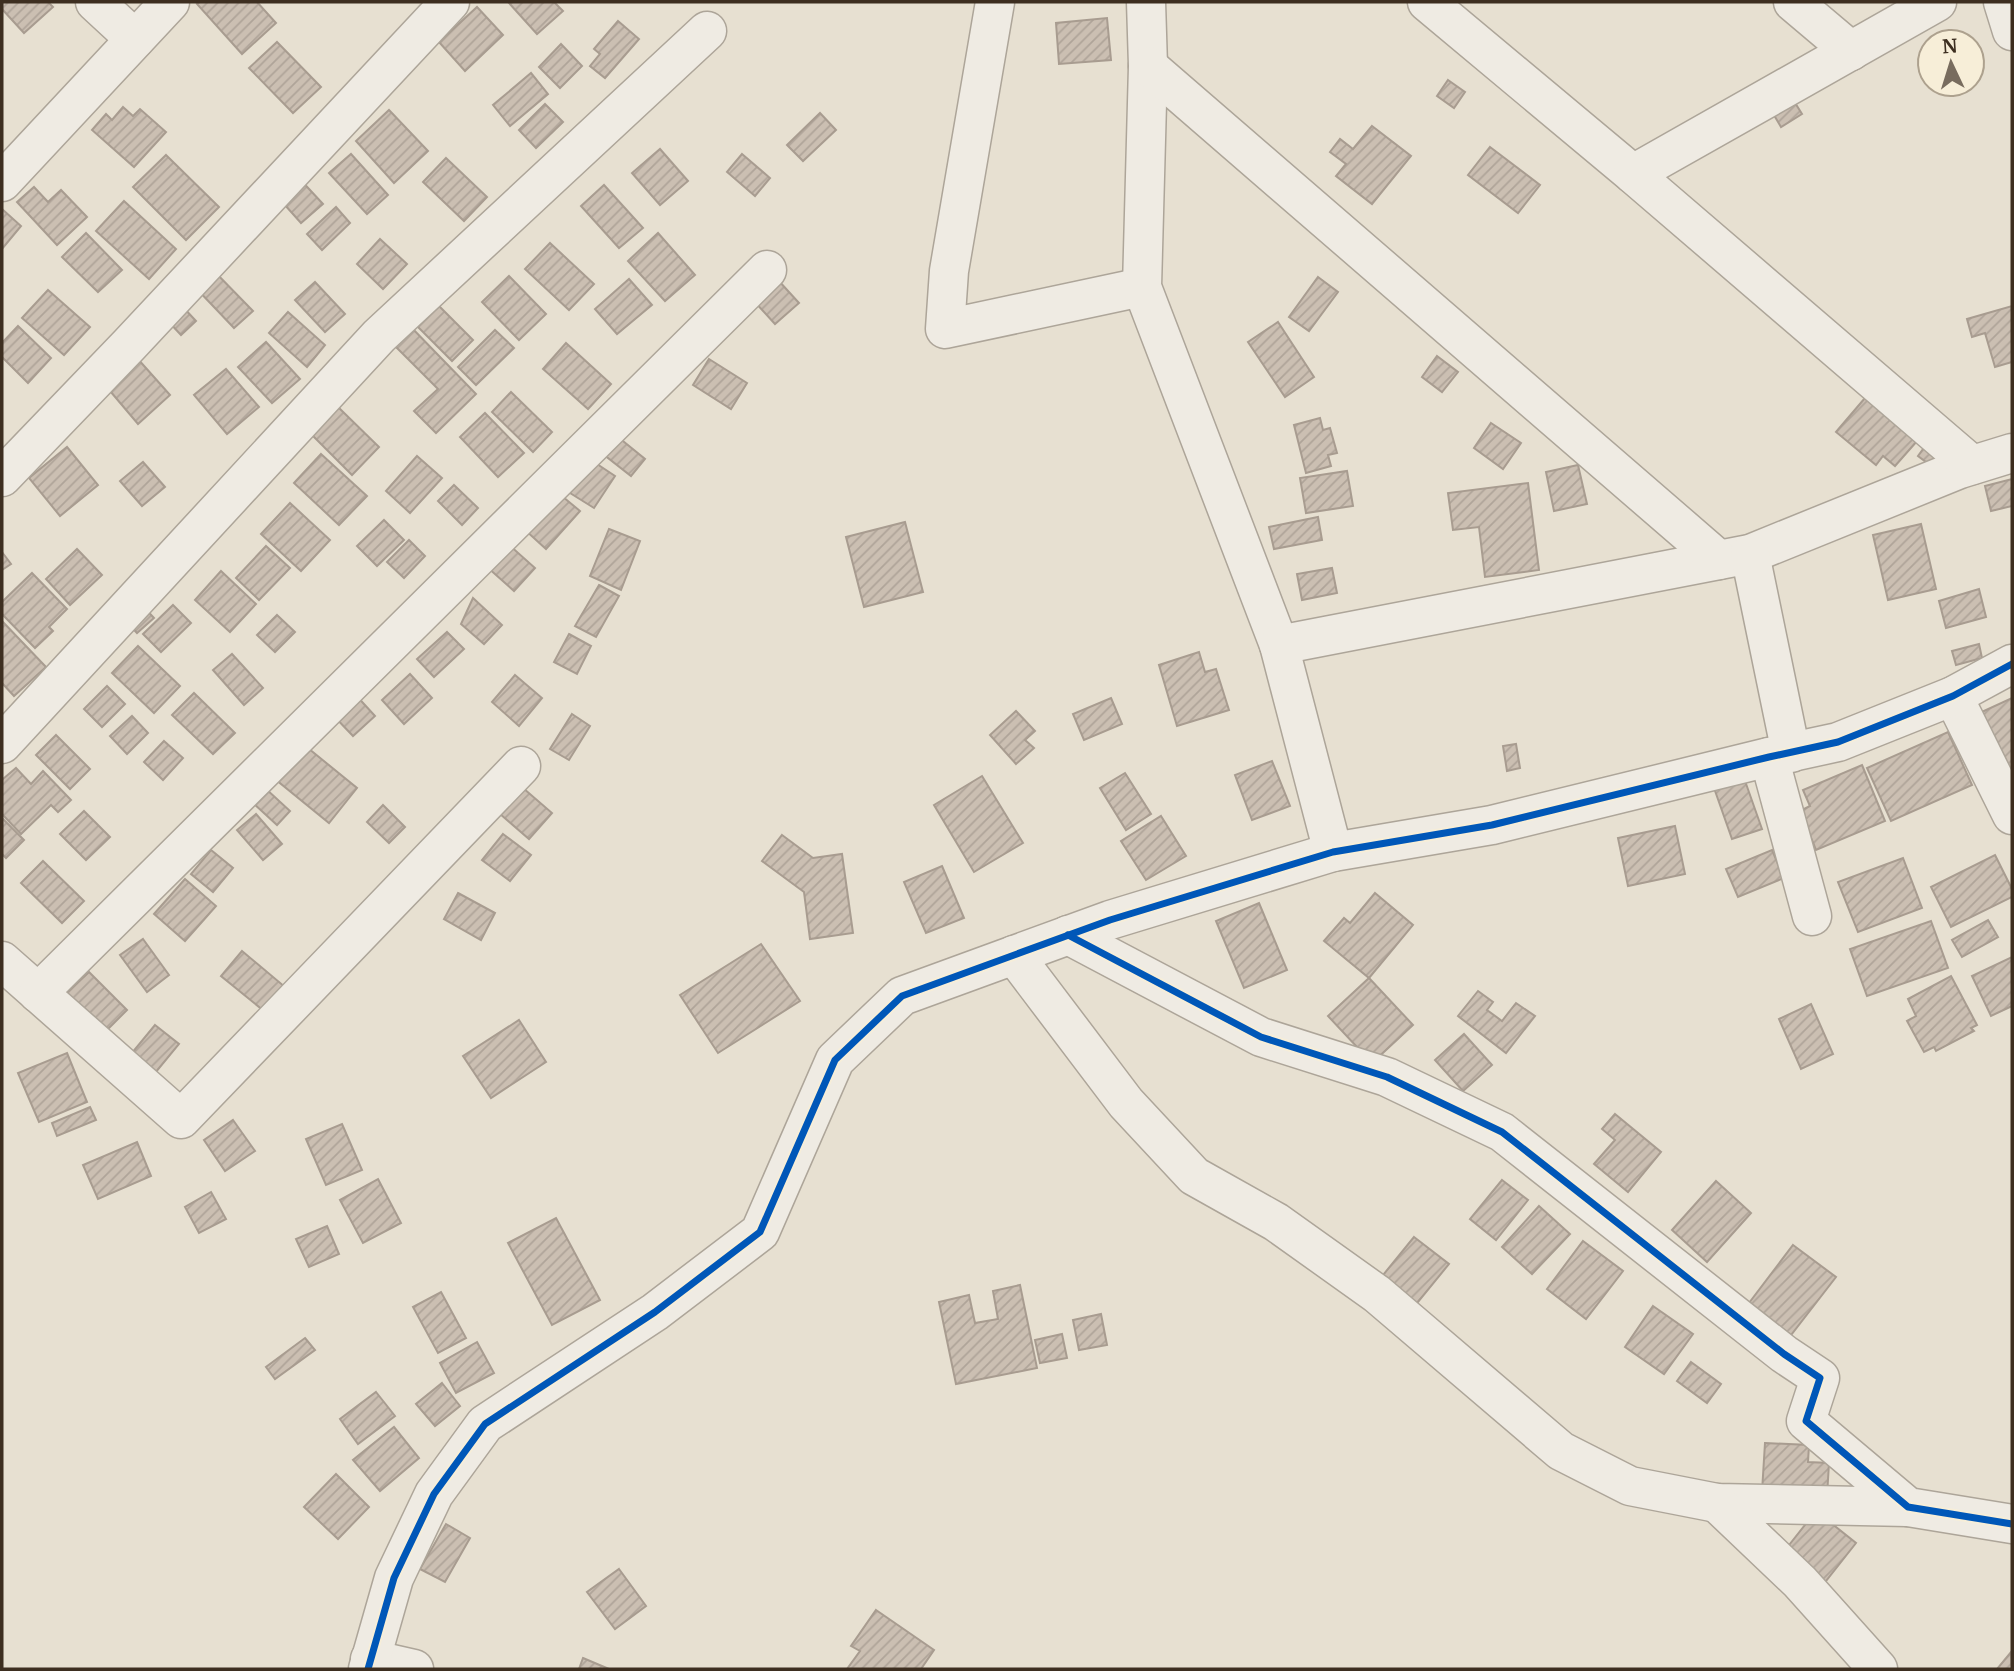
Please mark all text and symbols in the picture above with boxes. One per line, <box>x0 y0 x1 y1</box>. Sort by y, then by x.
north arrow <box>1916 28 1986 98</box>
text: N <box>1941 34 1958 59</box>

